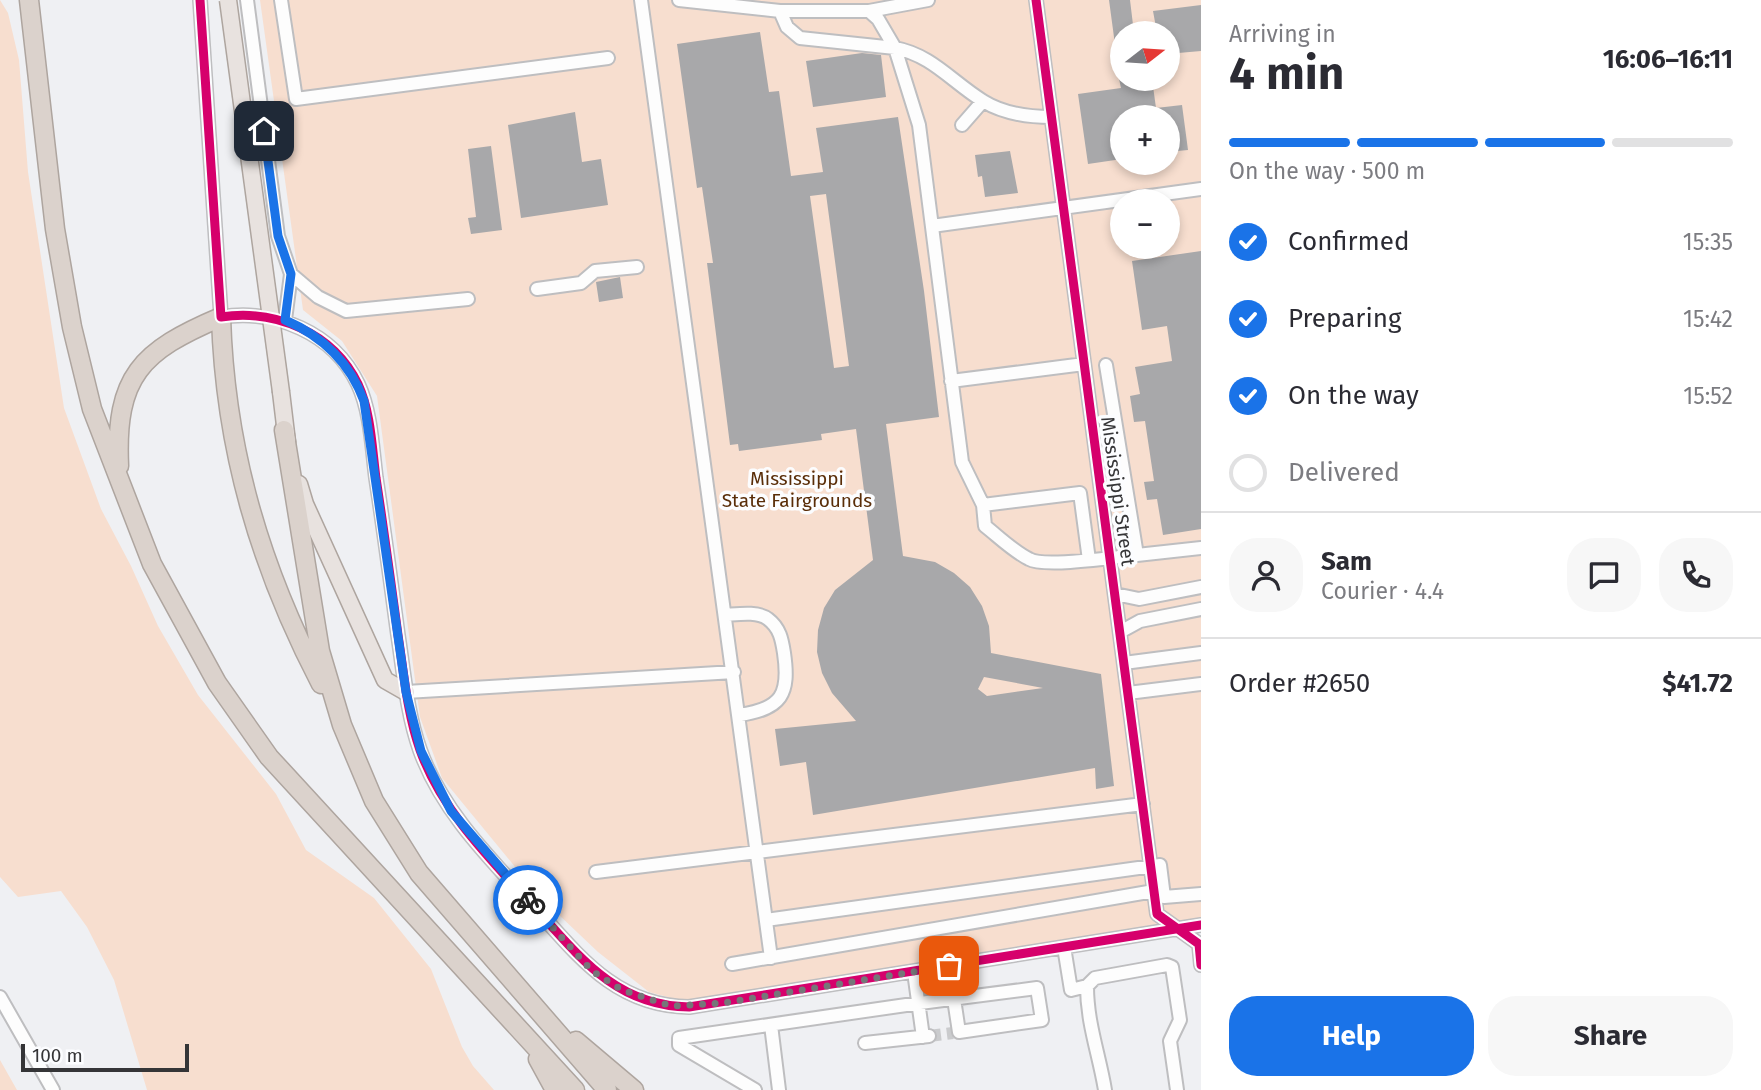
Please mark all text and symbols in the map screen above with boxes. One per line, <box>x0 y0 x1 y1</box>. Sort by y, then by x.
text: Arriving in <box>1229 20 1336 48</box>
north arrow <box>1110 21 1180 91</box>
map controls <box>1110 21 1180 259</box>
text: 16:06–16:11 <box>1603 44 1733 75</box>
text: 4 min <box>1229 46 1344 101</box>
pin <box>234 101 294 161</box>
button: + <box>1110 105 1180 175</box>
icon: home <box>245 112 283 150</box>
text: On the way · 500 m <box>1229 157 1425 185</box>
button: − <box>1110 189 1180 259</box>
icon: check <box>1229 223 1267 261</box>
text: Confirmed <box>1288 226 1409 257</box>
text: 15:35 <box>1683 228 1733 256</box>
icon: check <box>1229 300 1267 338</box>
text: Preparing <box>1288 303 1401 334</box>
text: 15:42 <box>1683 305 1733 333</box>
icon: check <box>1229 377 1267 415</box>
text: On the way <box>1288 380 1419 411</box>
text: 15:52 <box>1683 382 1733 410</box>
street label: Mississippi Street <box>1096 415 1140 567</box>
text: Delivered <box>1288 457 1400 488</box>
park label: Mississippi State Fairgrounds <box>722 467 872 512</box>
button: person <box>1229 538 1303 612</box>
button: chat <box>1567 538 1641 612</box>
button: phone <box>1659 538 1733 612</box>
text: Sam <box>1321 546 1372 577</box>
text: Courier · 4.4 <box>1321 577 1444 605</box>
text: Order #2650 <box>1229 668 1370 699</box>
text: $41.72 <box>1662 668 1733 699</box>
courier <box>493 865 563 935</box>
icon: bike <box>509 881 547 919</box>
pin <box>919 936 979 996</box>
icon: bag <box>930 947 968 985</box>
button: Help <box>1229 996 1474 1076</box>
button: Share <box>1488 996 1733 1076</box>
scale bar <box>21 1041 189 1073</box>
text: 100 m <box>32 1044 83 1067</box>

